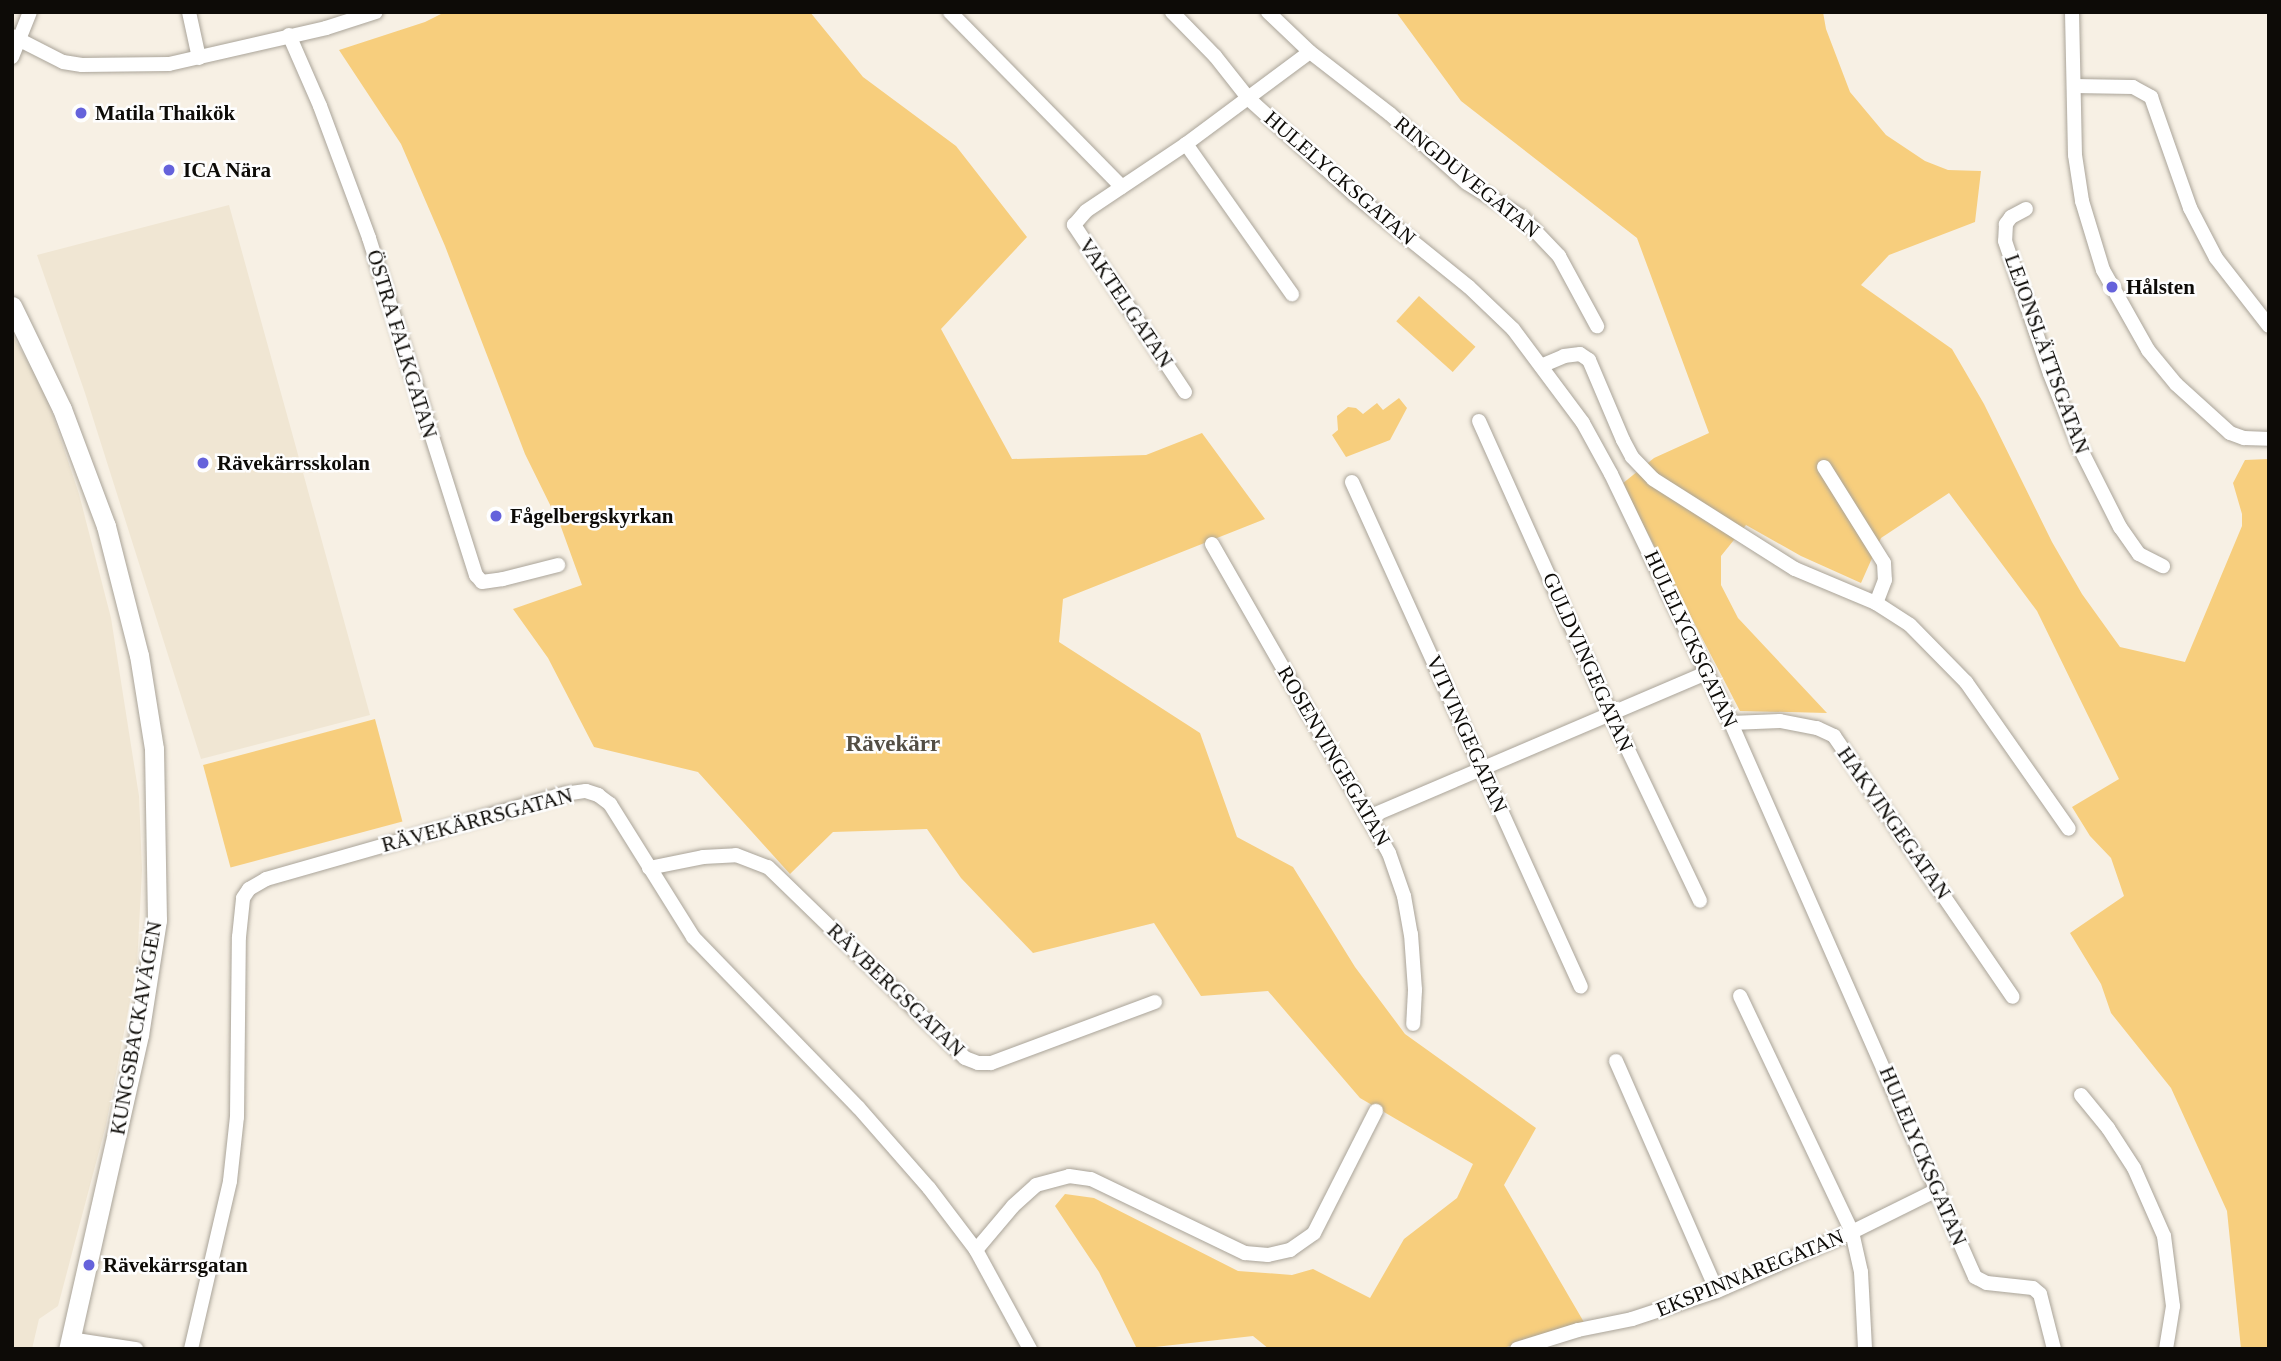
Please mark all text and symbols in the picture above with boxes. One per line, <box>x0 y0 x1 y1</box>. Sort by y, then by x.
place label: Matila Thaikök <box>95 100 236 126</box>
marker: Matila Thaikök <box>73 105 89 121</box>
street label: HULELYCKSGATAN <box>1259 105 1421 251</box>
street label: RINGDUVEGATAN <box>1389 111 1545 243</box>
place label: ICA Nära <box>183 157 272 183</box>
marker: ICA Nära <box>161 162 177 178</box>
street label: VAKTELGATAN <box>1073 233 1179 373</box>
street label: ÖSTRA FALKGATAN <box>361 246 443 442</box>
street label: LEJONSLÄTTSGATAN <box>1999 251 2095 457</box>
place label: Hålsten <box>2126 274 2195 300</box>
marker: Hålsten <box>2104 279 2120 295</box>
place label: Rävekärrsskolan <box>217 450 370 476</box>
marker: Rävekärrsskolan <box>195 455 211 471</box>
place label: Fågelbergskyrkan <box>510 503 673 529</box>
marker: Fågelbergskyrkan <box>488 508 504 524</box>
street label: HULELYCKSGATAN <box>1639 547 1743 731</box>
street label: GULDVINGEGATAN <box>1537 569 1639 755</box>
street label: VITVINGEGATAN <box>1421 651 1513 817</box>
street label: ROSENVINGEGATAN <box>1272 662 1396 850</box>
district label: Rävekärr <box>846 730 940 758</box>
street label: HAKVINGEGATAN <box>1832 742 1956 904</box>
street label: RÄVEKÄRRSGATAN <box>379 782 575 858</box>
street label: RÄVBERGSGATAN <box>822 918 970 1062</box>
street label: KUNGSBACKAVÄGEN <box>105 919 167 1137</box>
street label: HULELYCKSGATAN <box>1874 1063 1972 1249</box>
street label: EKSPINNAREGATAN <box>1652 1224 1848 1322</box>
place label: Rävekärrsgatan <box>103 1252 248 1278</box>
marker: Rävekärrsgatan <box>81 1257 97 1273</box>

